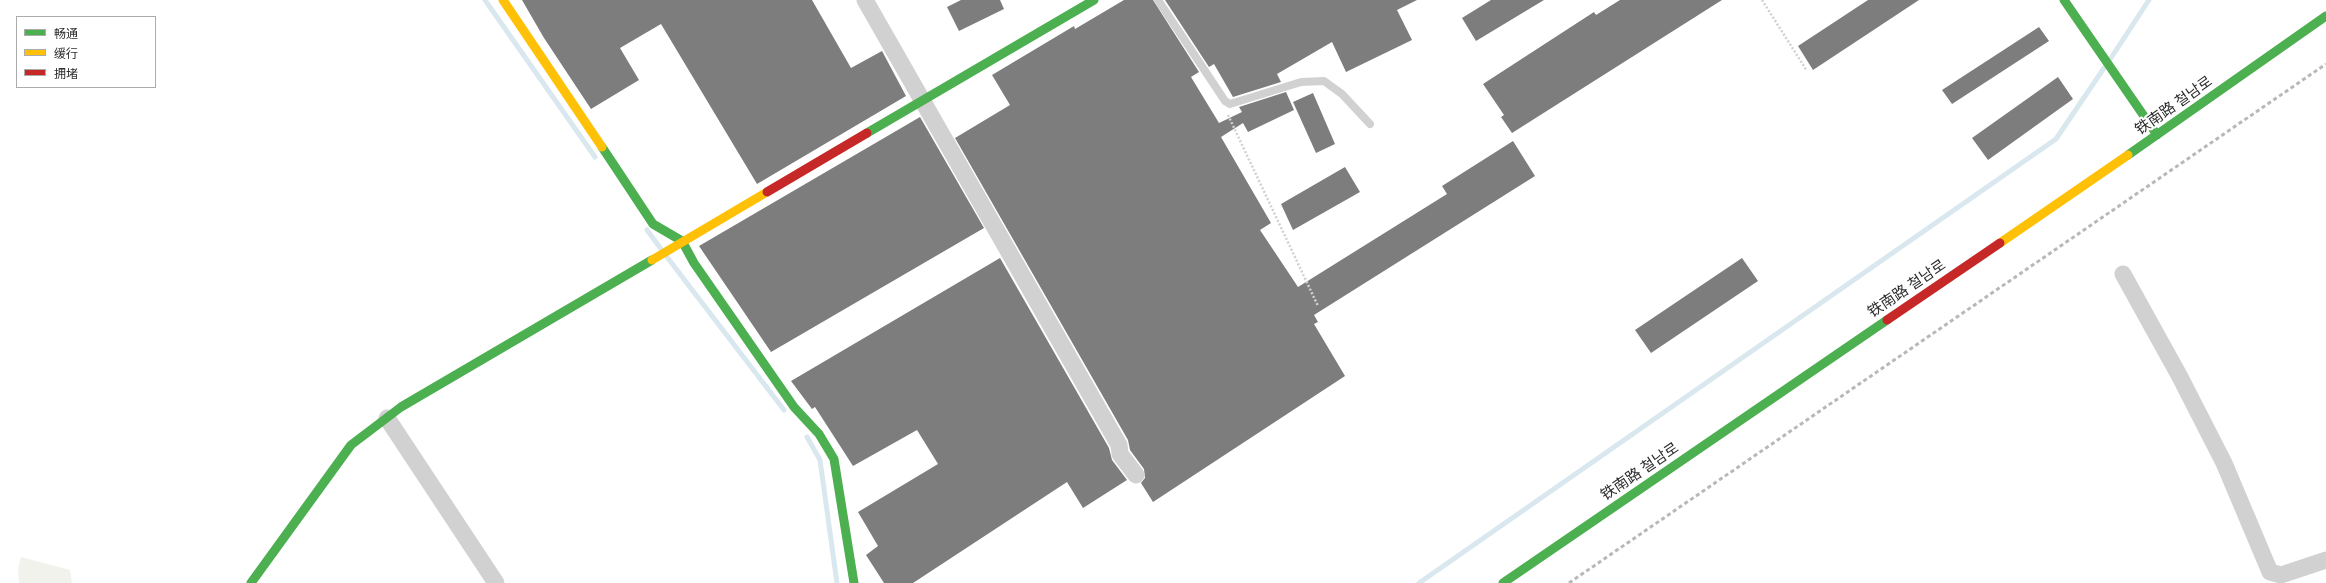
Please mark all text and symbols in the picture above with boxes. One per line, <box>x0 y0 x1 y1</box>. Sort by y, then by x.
legend <box>16 16 156 88</box>
text: 畅通 <box>54 27 78 41</box>
text: 缓行 <box>54 47 78 61</box>
text: 拥堵 <box>54 67 78 81</box>
street label: 铁南路 철남로 <box>2132 73 2216 139</box>
street label: 铁南路 철남로 <box>1865 256 1949 322</box>
street label: 铁南路 철남로 <box>1598 439 1682 505</box>

